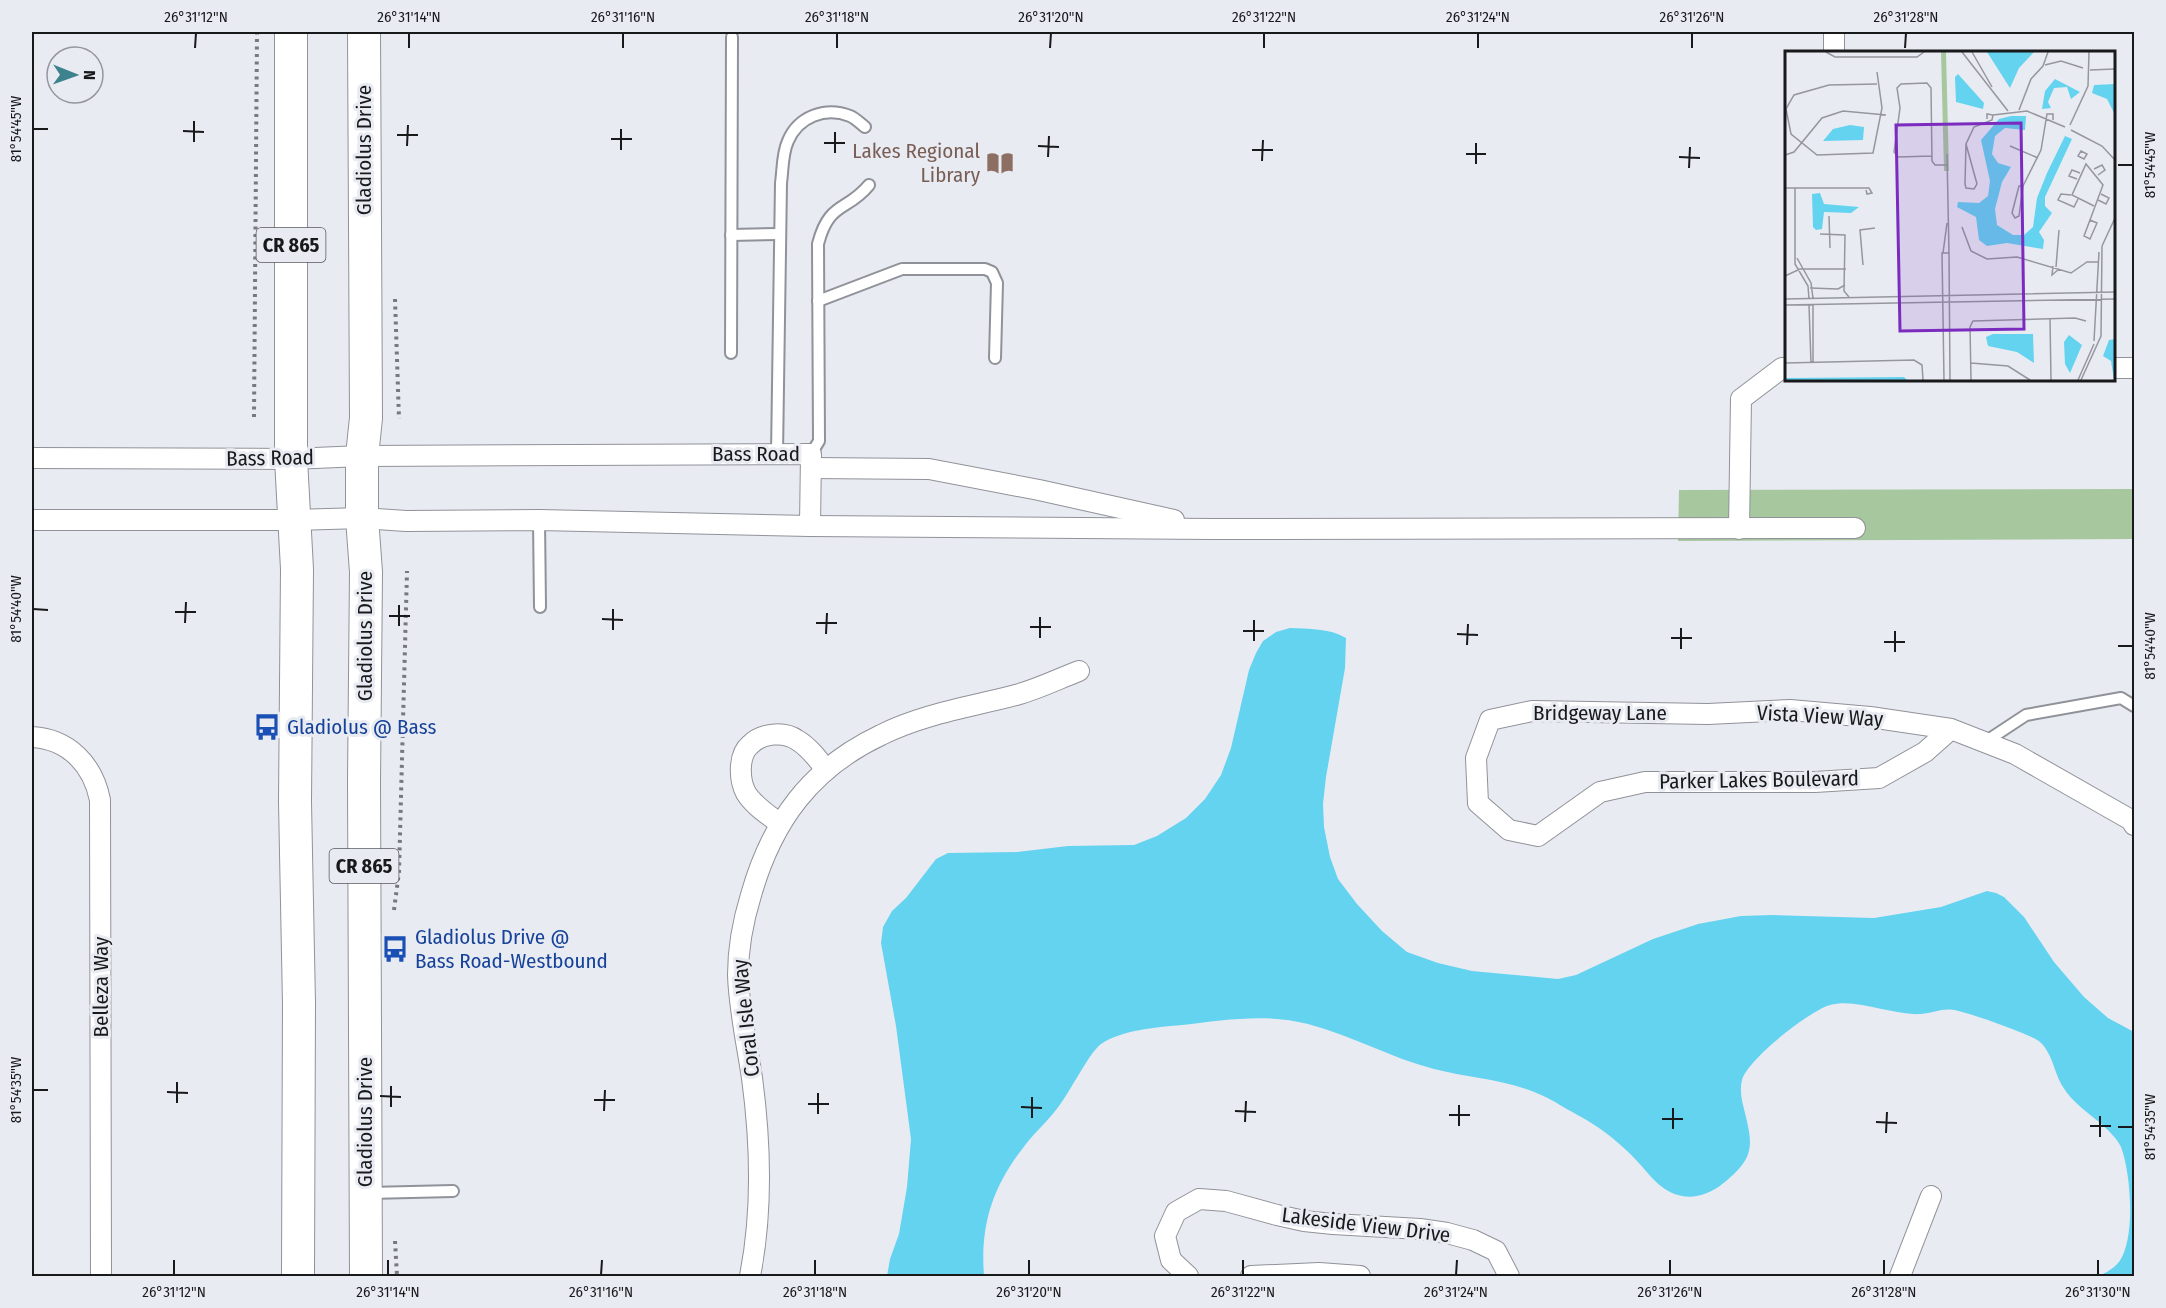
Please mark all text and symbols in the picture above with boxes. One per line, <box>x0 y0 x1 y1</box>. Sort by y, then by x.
text: 26°31'12"N <box>164 8 228 26</box>
text: 26°31'14"N <box>377 8 441 26</box>
text: 26°31'16"N <box>591 8 655 26</box>
text: 26°31'18"N <box>805 8 869 26</box>
text: 26°31'20"N <box>1018 8 1084 26</box>
text: 26°31'22"N <box>1232 8 1296 26</box>
text: 26°31'24"N <box>1446 8 1510 26</box>
text: 26°31'26"N <box>1660 8 1724 26</box>
text: 26°31'28"N <box>1874 8 1938 26</box>
north arrow <box>45 45 105 105</box>
inset map <box>1785 51 2115 381</box>
text: N <box>80 70 99 80</box>
street label: Gladiolus Drive <box>351 85 377 215</box>
text: 81°54'45"W <box>7 96 25 162</box>
text: 81°54'45"W <box>2141 132 2159 198</box>
place label: Lakes Regional Library <box>852 138 981 188</box>
library icon: Lakes Regional Library <box>985 148 1015 178</box>
road number: CR 865 <box>256 228 326 262</box>
street label: Bass Road <box>712 441 800 467</box>
street label: Bass Road <box>226 444 314 472</box>
street label: Gladiolus Drive <box>352 571 378 701</box>
text: 81°54'40"W <box>7 575 25 643</box>
text: 81°54'40"W <box>2141 612 2159 680</box>
street label: Bridgeway Lane <box>1533 700 1667 726</box>
street label: Vista View Way <box>1756 700 1884 732</box>
bus stop icon: Gladiolus @ Bass <box>252 712 282 742</box>
place label: Gladiolus @ Bass <box>287 714 437 740</box>
street label: Parker Lakes Boulevard <box>1659 765 1859 795</box>
road number: CR 865 <box>330 849 398 883</box>
place label: Gladiolus Drive @ Bass Road-Westbound <box>415 924 608 974</box>
bus stop icon: Gladiolus Drive @ Bass Road-Westbound <box>380 934 410 964</box>
street label: Belleza Way <box>88 936 114 1037</box>
street label: Coral Isle Way <box>727 957 765 1078</box>
text: 81°54'35"W <box>7 1057 25 1123</box>
street label: Gladiolus Drive <box>352 1057 378 1187</box>
text: 81°54'35"W <box>2141 1094 2159 1160</box>
street label: Lakeside View Drive <box>1280 1202 1452 1248</box>
text: 26°31'12"N <box>142 1283 206 1301</box>
text: 26°31'14"N <box>356 1283 420 1301</box>
text: 26°31'16"N <box>569 1283 633 1301</box>
text: 26°31'18"N <box>783 1283 847 1301</box>
text: 26°31'20"N <box>996 1283 1062 1301</box>
text: 26°31'22"N <box>1211 1283 1275 1301</box>
text: 26°31'24"N <box>1424 1283 1488 1301</box>
text: 26°31'26"N <box>1638 1283 1702 1301</box>
text: 26°31'28"N <box>1852 1283 1916 1301</box>
text: 26°31'30"N <box>2065 1283 2131 1301</box>

